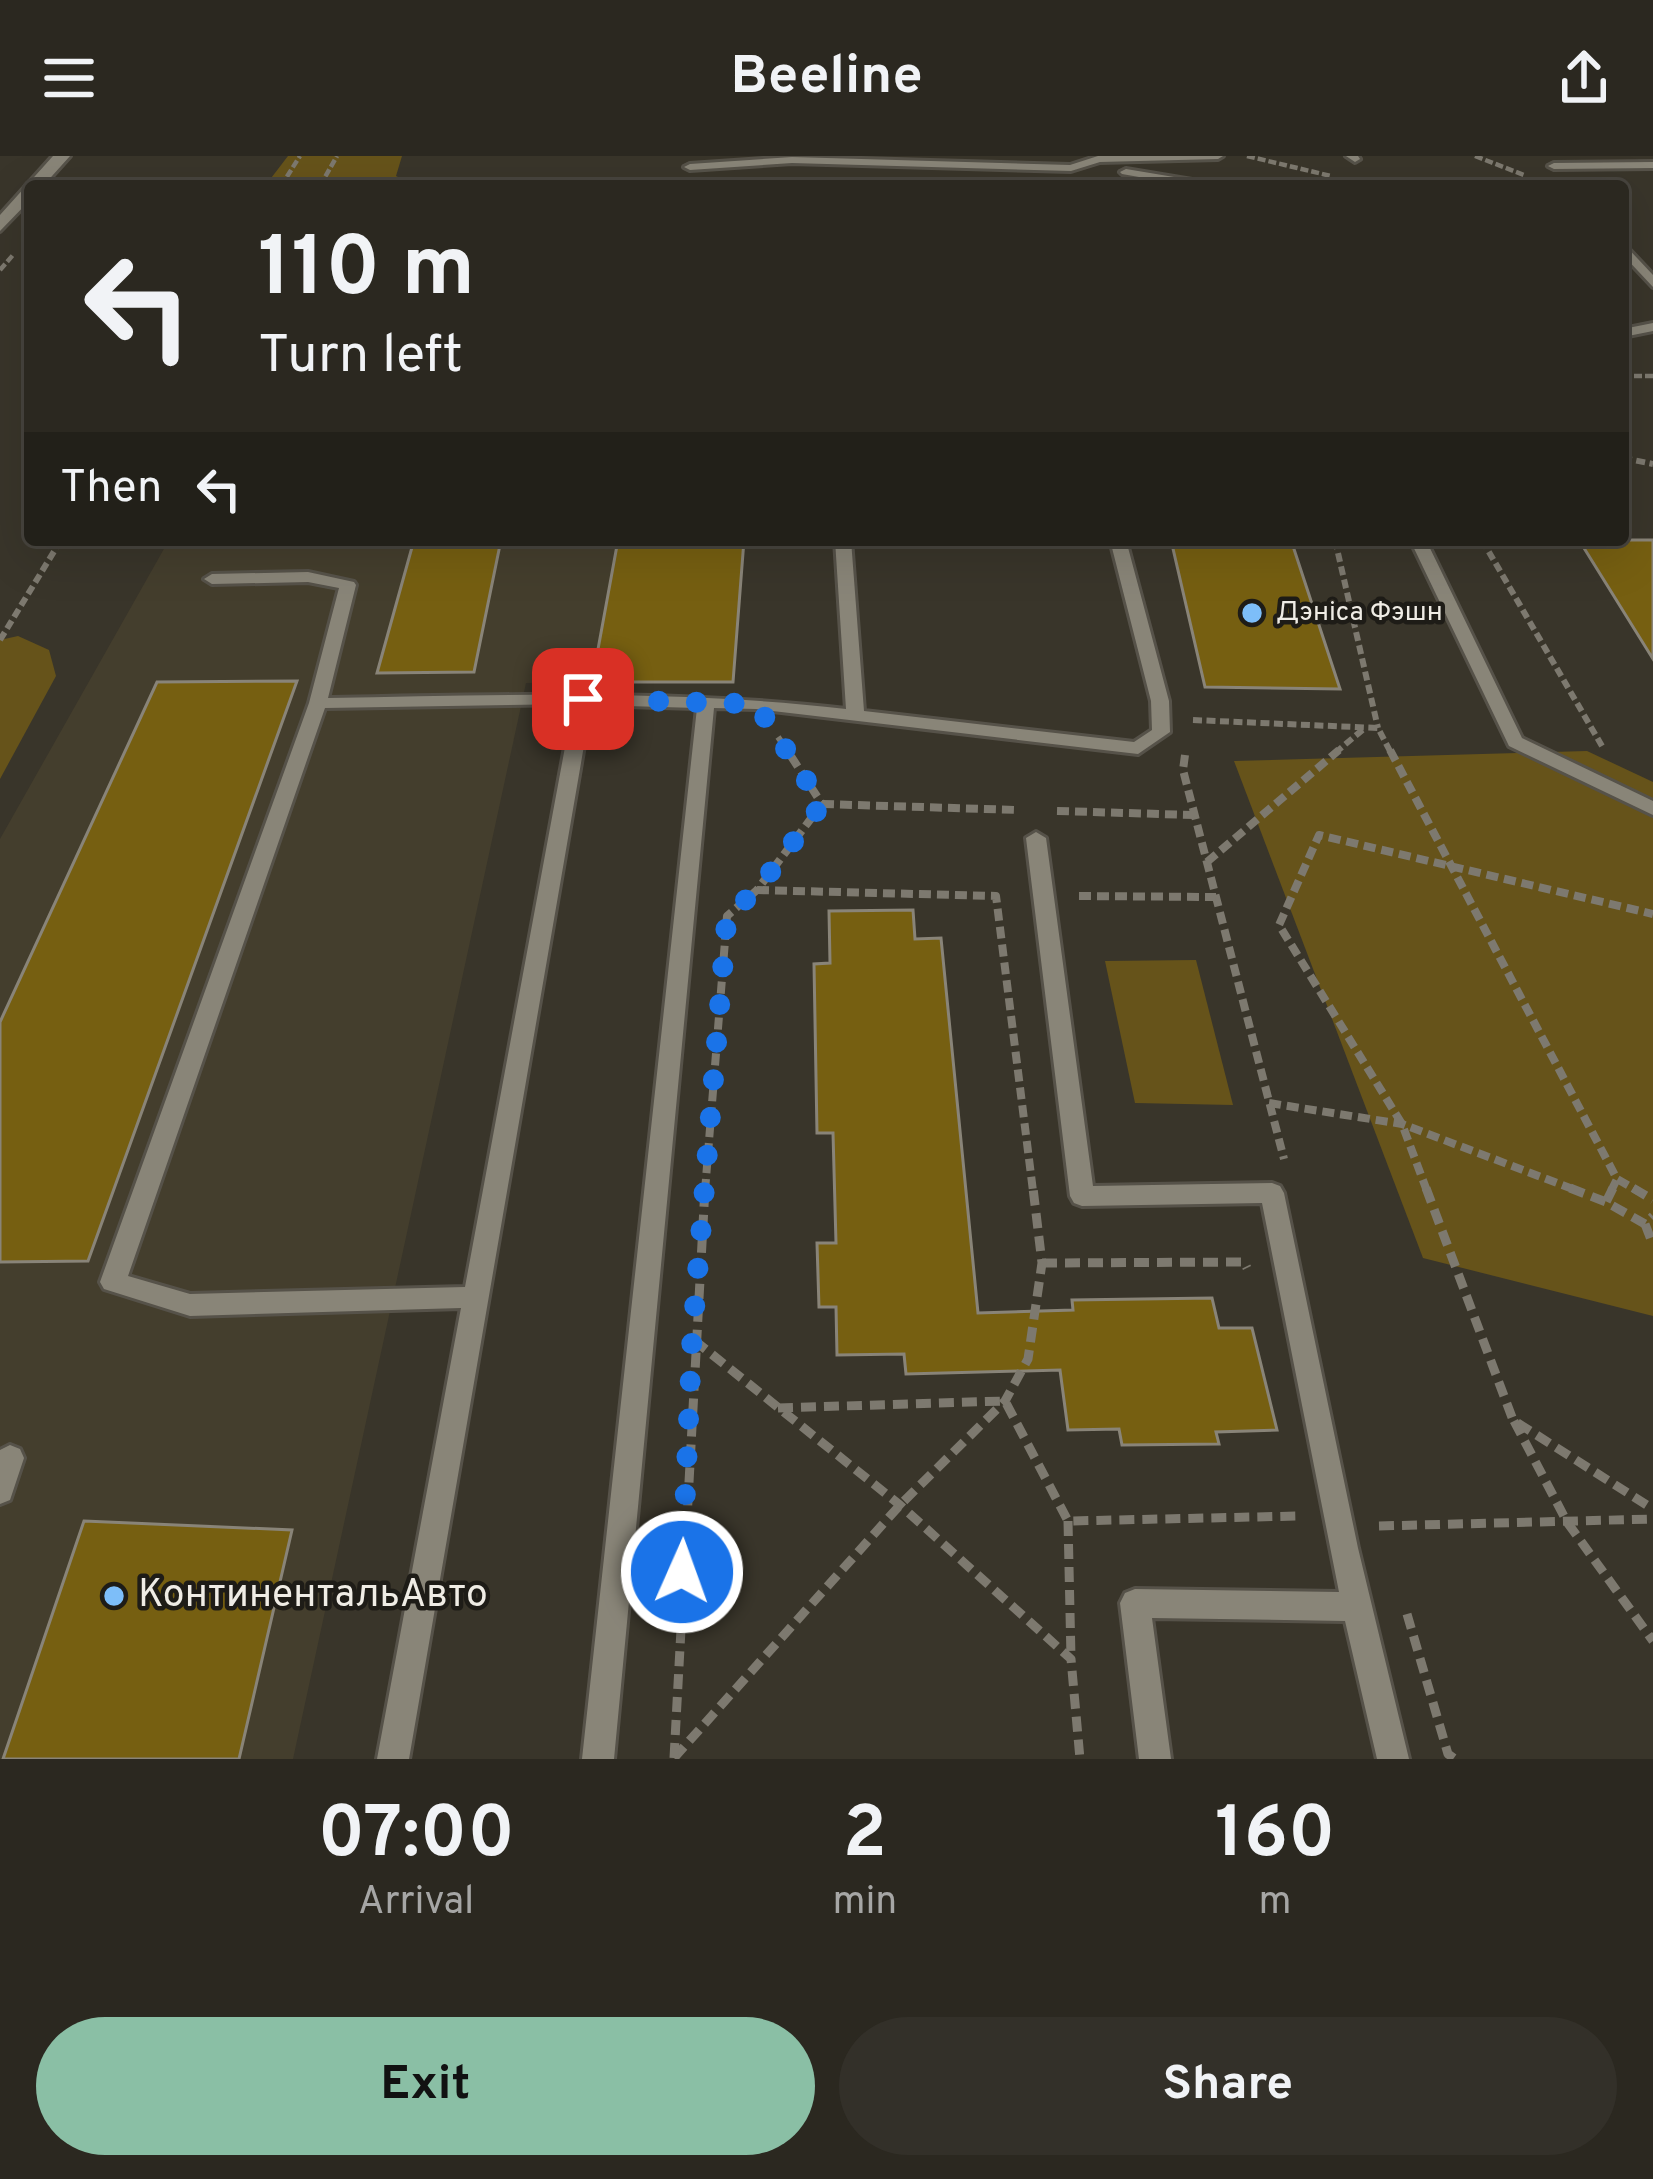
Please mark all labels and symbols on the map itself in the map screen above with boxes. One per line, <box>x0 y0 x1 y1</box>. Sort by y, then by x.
place label: Дэніса Фэшн <box>1276 596 1443 630</box>
marker: Дэніса Фэшн <box>1239 600 1265 626</box>
pin <box>532 648 634 750</box>
position arrow <box>619 1509 745 1635</box>
place label: КонтинентальАвто <box>138 1572 488 1621</box>
marker: КонтинентальАвто <box>101 1583 127 1609</box>

